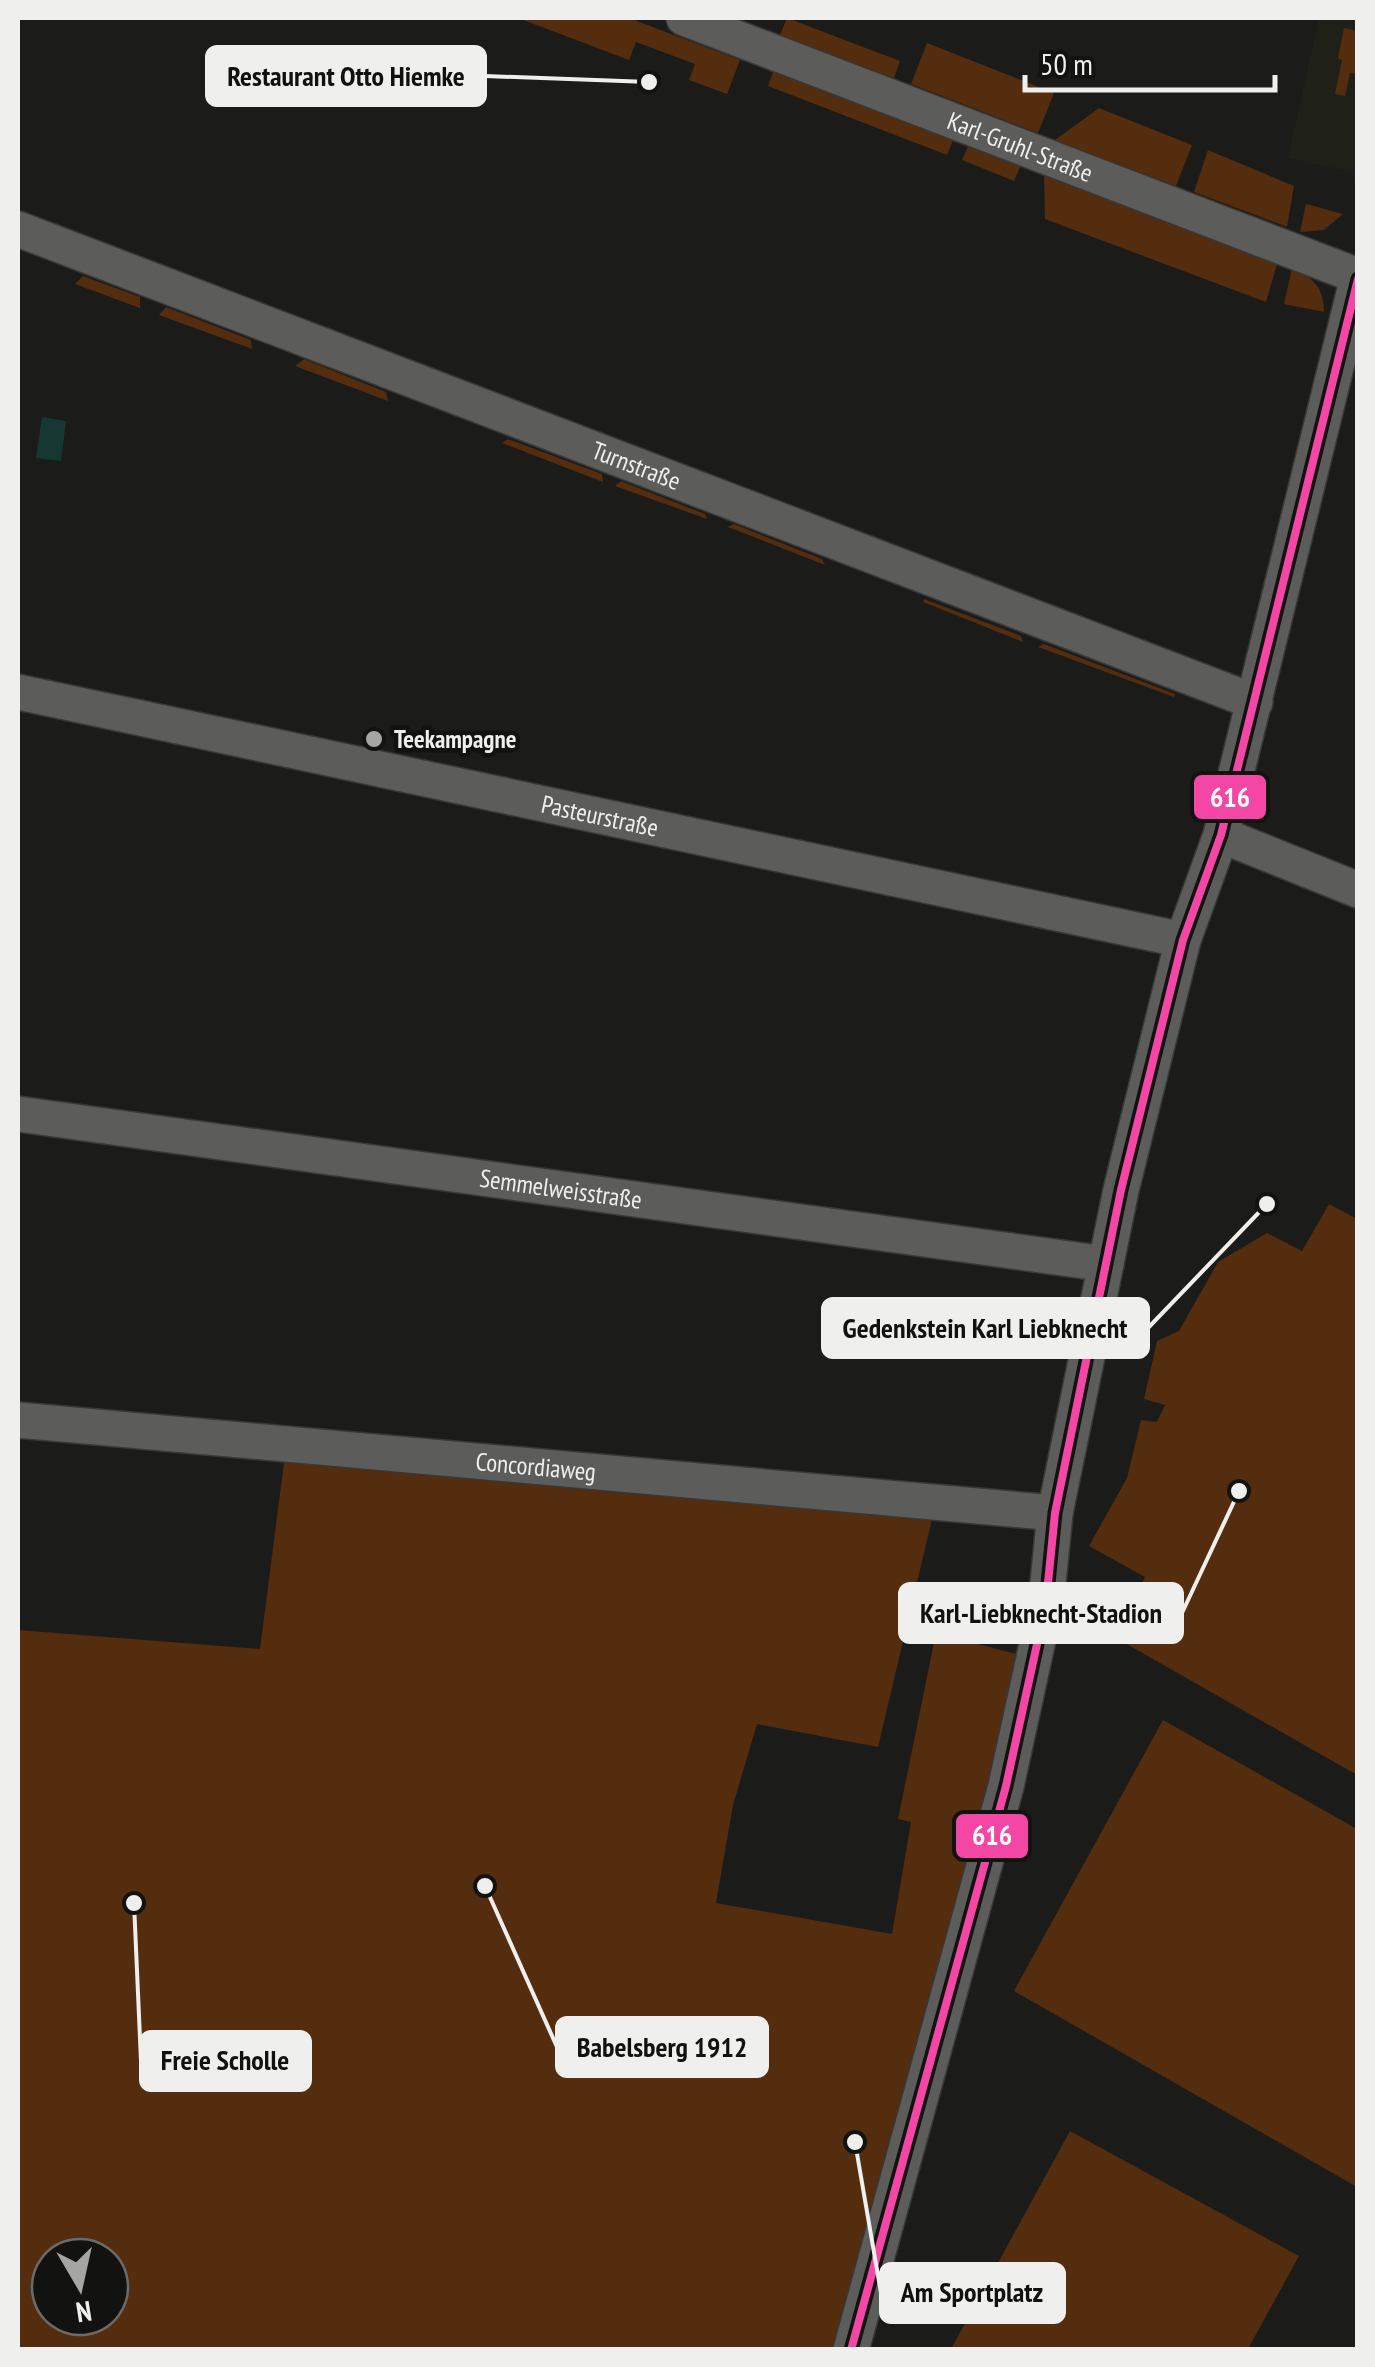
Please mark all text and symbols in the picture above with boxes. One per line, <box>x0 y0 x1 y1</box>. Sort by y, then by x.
scale bar <box>1025 30 1275 92</box>
text: 50 m <box>1040 44 1093 83</box>
callout: Restaurant Otto Hiemke <box>207 47 485 105</box>
text: Restaurant Otto Hiemke <box>227 57 465 94</box>
street label: Karl-Gruhl-Straße <box>943 104 1097 189</box>
street label: Turnstraße <box>587 434 685 497</box>
place label: Teekampagne <box>394 723 516 755</box>
marker: Teekampagne <box>363 728 385 750</box>
line badge: 616 <box>1192 773 1268 821</box>
text: 616 <box>1210 778 1250 815</box>
street label: Pasteurstraße <box>539 788 661 844</box>
street label: Semmelweisstraße <box>478 1162 644 1216</box>
callout: Gedenkstein Karl Liebknecht <box>823 1299 1148 1357</box>
text: Gedenkstein Karl Liebknecht <box>843 1309 1127 1346</box>
street label: Concordiaweg <box>474 1445 597 1488</box>
callout: Karl-Liebknecht-Stadion <box>900 1584 1182 1642</box>
text: Karl-Liebknecht-Stadion <box>920 1594 1162 1631</box>
line badge: 616 <box>954 1812 1030 1860</box>
text: 616 <box>972 1816 1012 1853</box>
callout: Babelsberg 1912 <box>557 2018 767 2076</box>
text: Babelsberg 1912 <box>577 2028 747 2065</box>
callout: Freie Scholle <box>141 2032 310 2090</box>
text: Freie Scholle <box>161 2041 289 2078</box>
north arrow <box>30 2237 130 2337</box>
callout: Am Sportplatz <box>881 2264 1064 2322</box>
text: Am Sportplatz <box>900 2273 1043 2310</box>
text: N <box>74 2293 94 2332</box>

